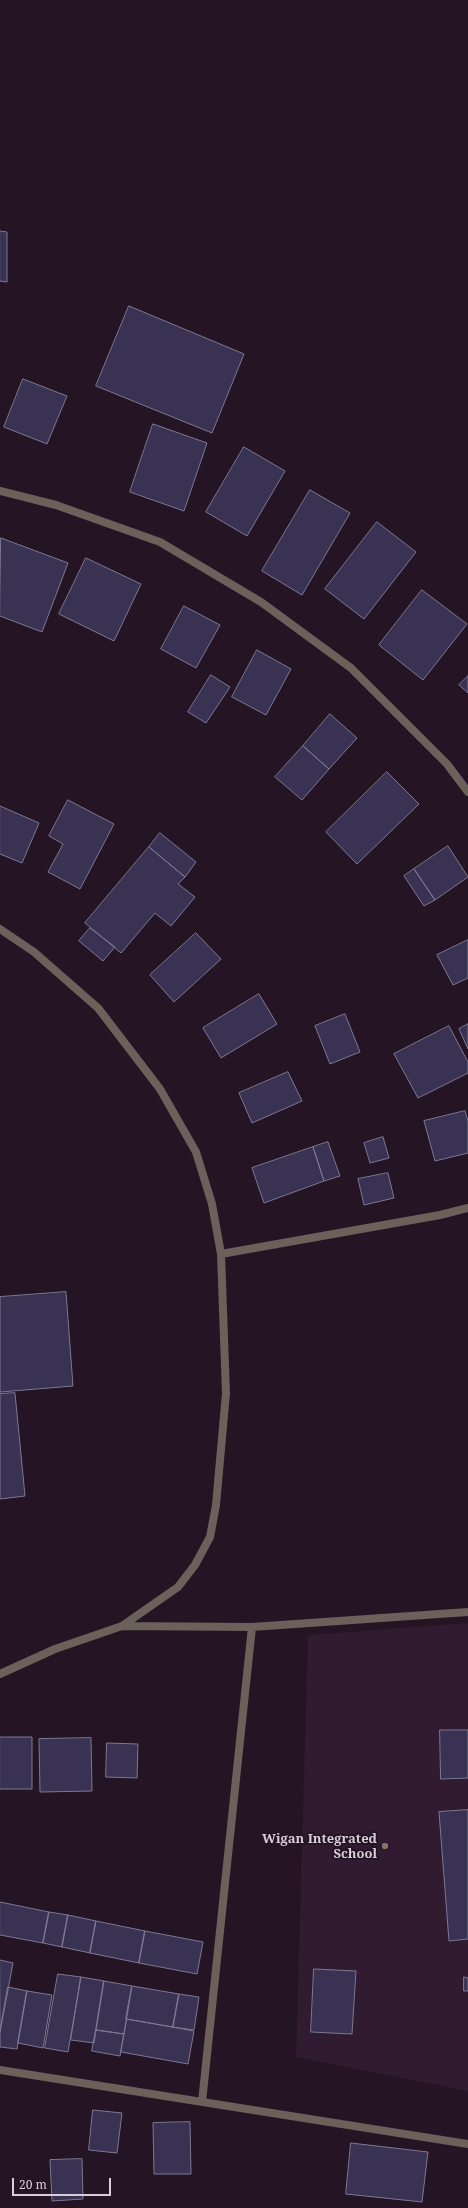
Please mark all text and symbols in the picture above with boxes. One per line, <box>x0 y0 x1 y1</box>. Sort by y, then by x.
place label: Wigan Integrated School <box>262 1831 377 1862</box>
marker: Wigan Integrated School <box>380 1841 390 1851</box>
scale bar <box>14 2170 113 2196</box>
text: 20 m <box>19 2176 47 2193</box>

